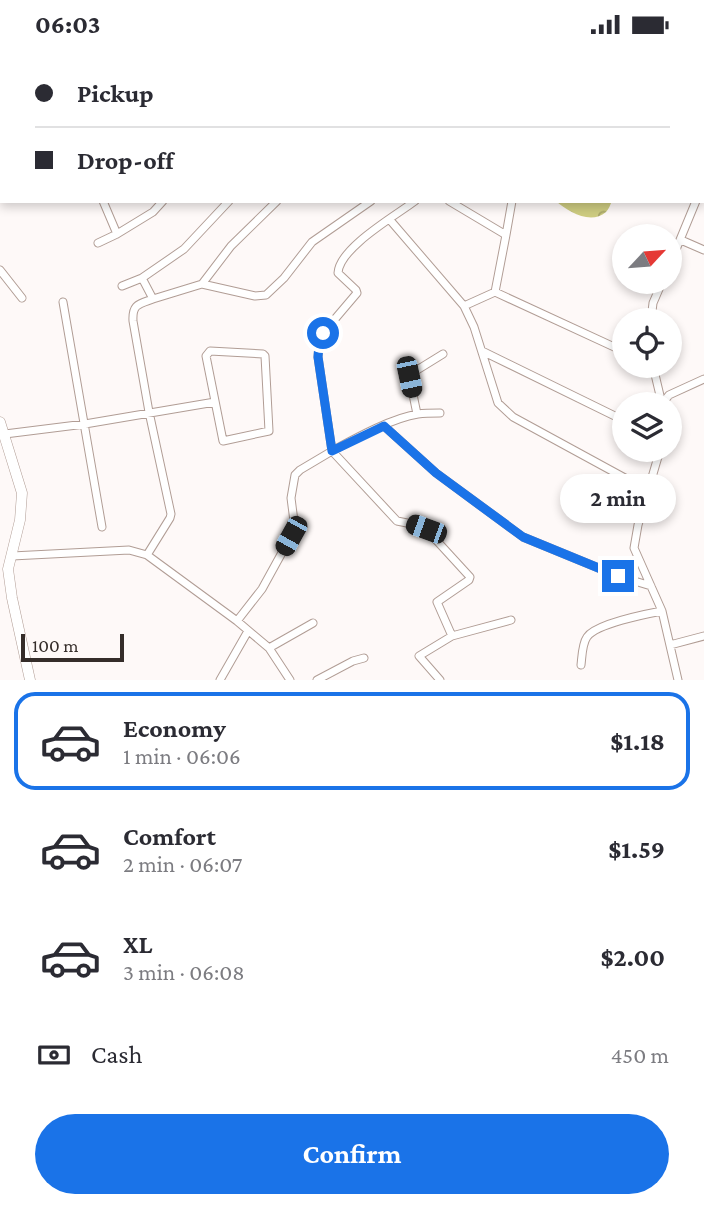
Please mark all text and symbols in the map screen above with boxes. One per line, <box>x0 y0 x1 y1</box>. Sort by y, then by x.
text: 06:03 <box>35 10 100 39</box>
text: Pickup <box>77 79 154 108</box>
text: Drop-off <box>77 146 174 175</box>
north arrow <box>612 224 682 294</box>
map controls <box>612 224 682 462</box>
button: locate <box>612 308 682 378</box>
route start <box>307 317 339 349</box>
car <box>395 354 424 400</box>
button: layers <box>612 392 682 462</box>
callout: 2 min <box>560 475 676 524</box>
text: 2 min <box>590 485 646 511</box>
car <box>403 512 450 546</box>
car <box>272 513 311 559</box>
route end <box>602 560 634 592</box>
scale bar <box>21 631 124 662</box>
text: 100 m <box>32 635 79 656</box>
icon: car <box>39 710 102 773</box>
text: Economy <box>123 714 226 743</box>
text: $1.18 <box>610 727 665 756</box>
text: 1 min · 06:06 <box>123 743 241 769</box>
icon: car <box>39 818 102 881</box>
text: Comfort <box>123 822 216 851</box>
text: $1.59 <box>608 835 665 864</box>
text: 2 min · 06:07 <box>123 851 242 877</box>
icon: car <box>39 926 102 989</box>
text: XL <box>123 930 152 959</box>
text: $2.00 <box>601 943 665 972</box>
text: 3 min · 06:08 <box>123 959 245 985</box>
icon: cash <box>35 1036 73 1074</box>
text: Cash <box>91 1040 142 1069</box>
text: 450 m <box>611 1042 669 1068</box>
button: Confirm <box>35 1114 669 1194</box>

